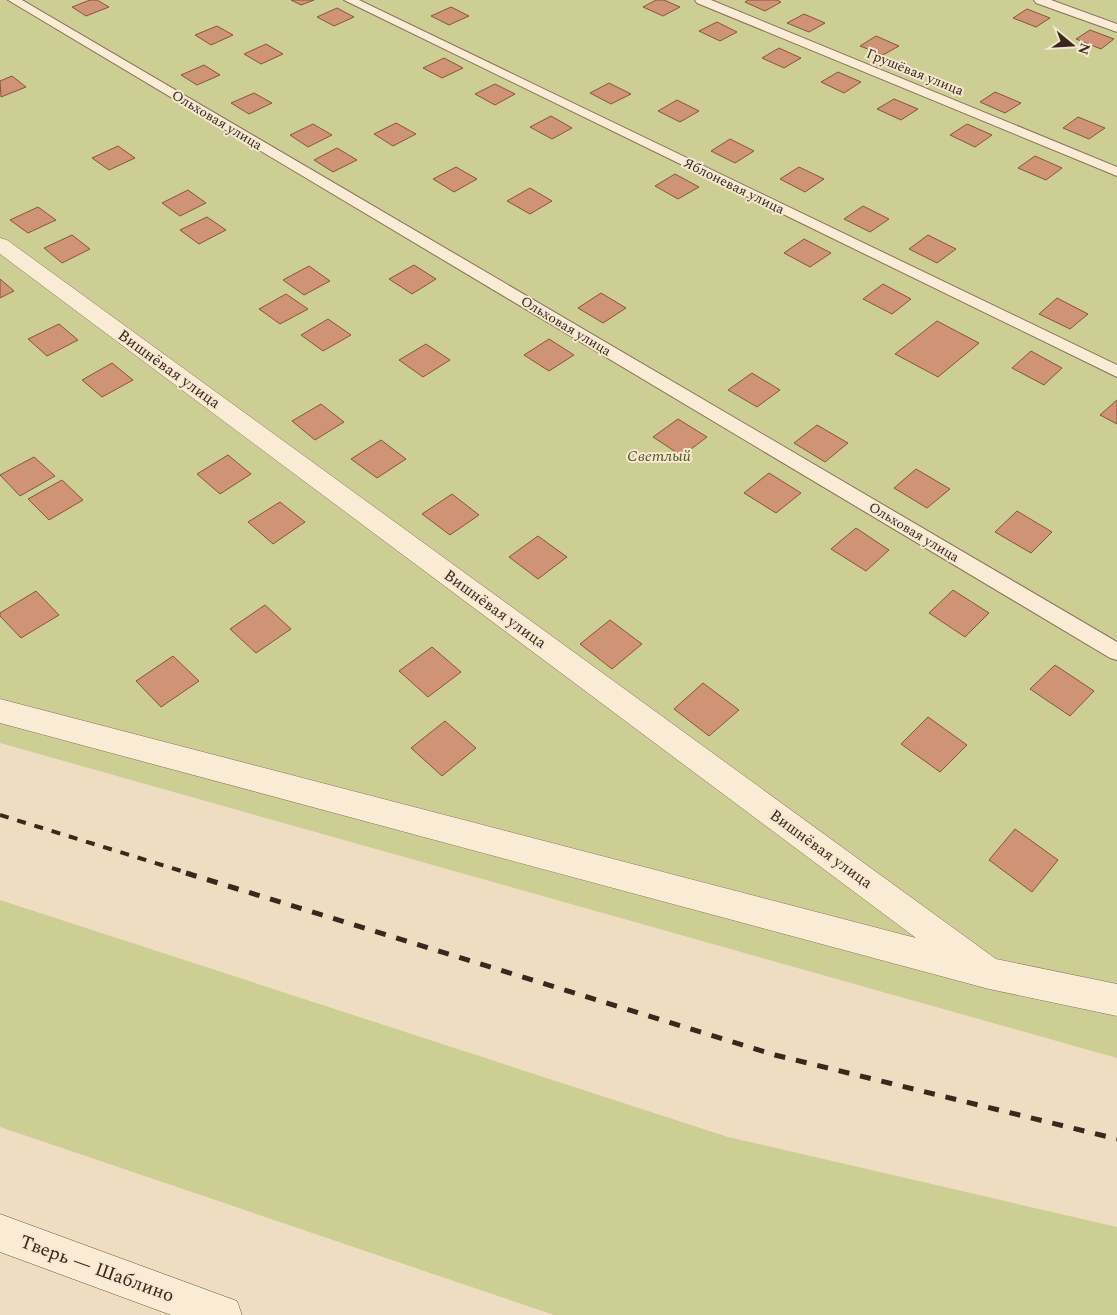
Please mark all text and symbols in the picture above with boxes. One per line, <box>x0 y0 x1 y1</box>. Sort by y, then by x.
north arrow <box>1047 20 1097 70</box>
text: N <box>1072 40 1096 58</box>
street label: Грушёвая улица <box>863 43 967 101</box>
street label: Ольховая улица <box>168 85 267 156</box>
street label: Яблоневая улица <box>680 152 788 220</box>
street label: Ольховая улица <box>517 291 616 362</box>
street label: Вишнёвая улица <box>113 323 226 415</box>
park label: Светлый <box>627 444 692 468</box>
street label: Ольховая улица <box>865 497 964 568</box>
street label: Вишнёвая улица <box>439 563 552 655</box>
street label: Вишнёвая улица <box>765 803 878 895</box>
street label: Тверь — Шаблино <box>16 1228 178 1310</box>

